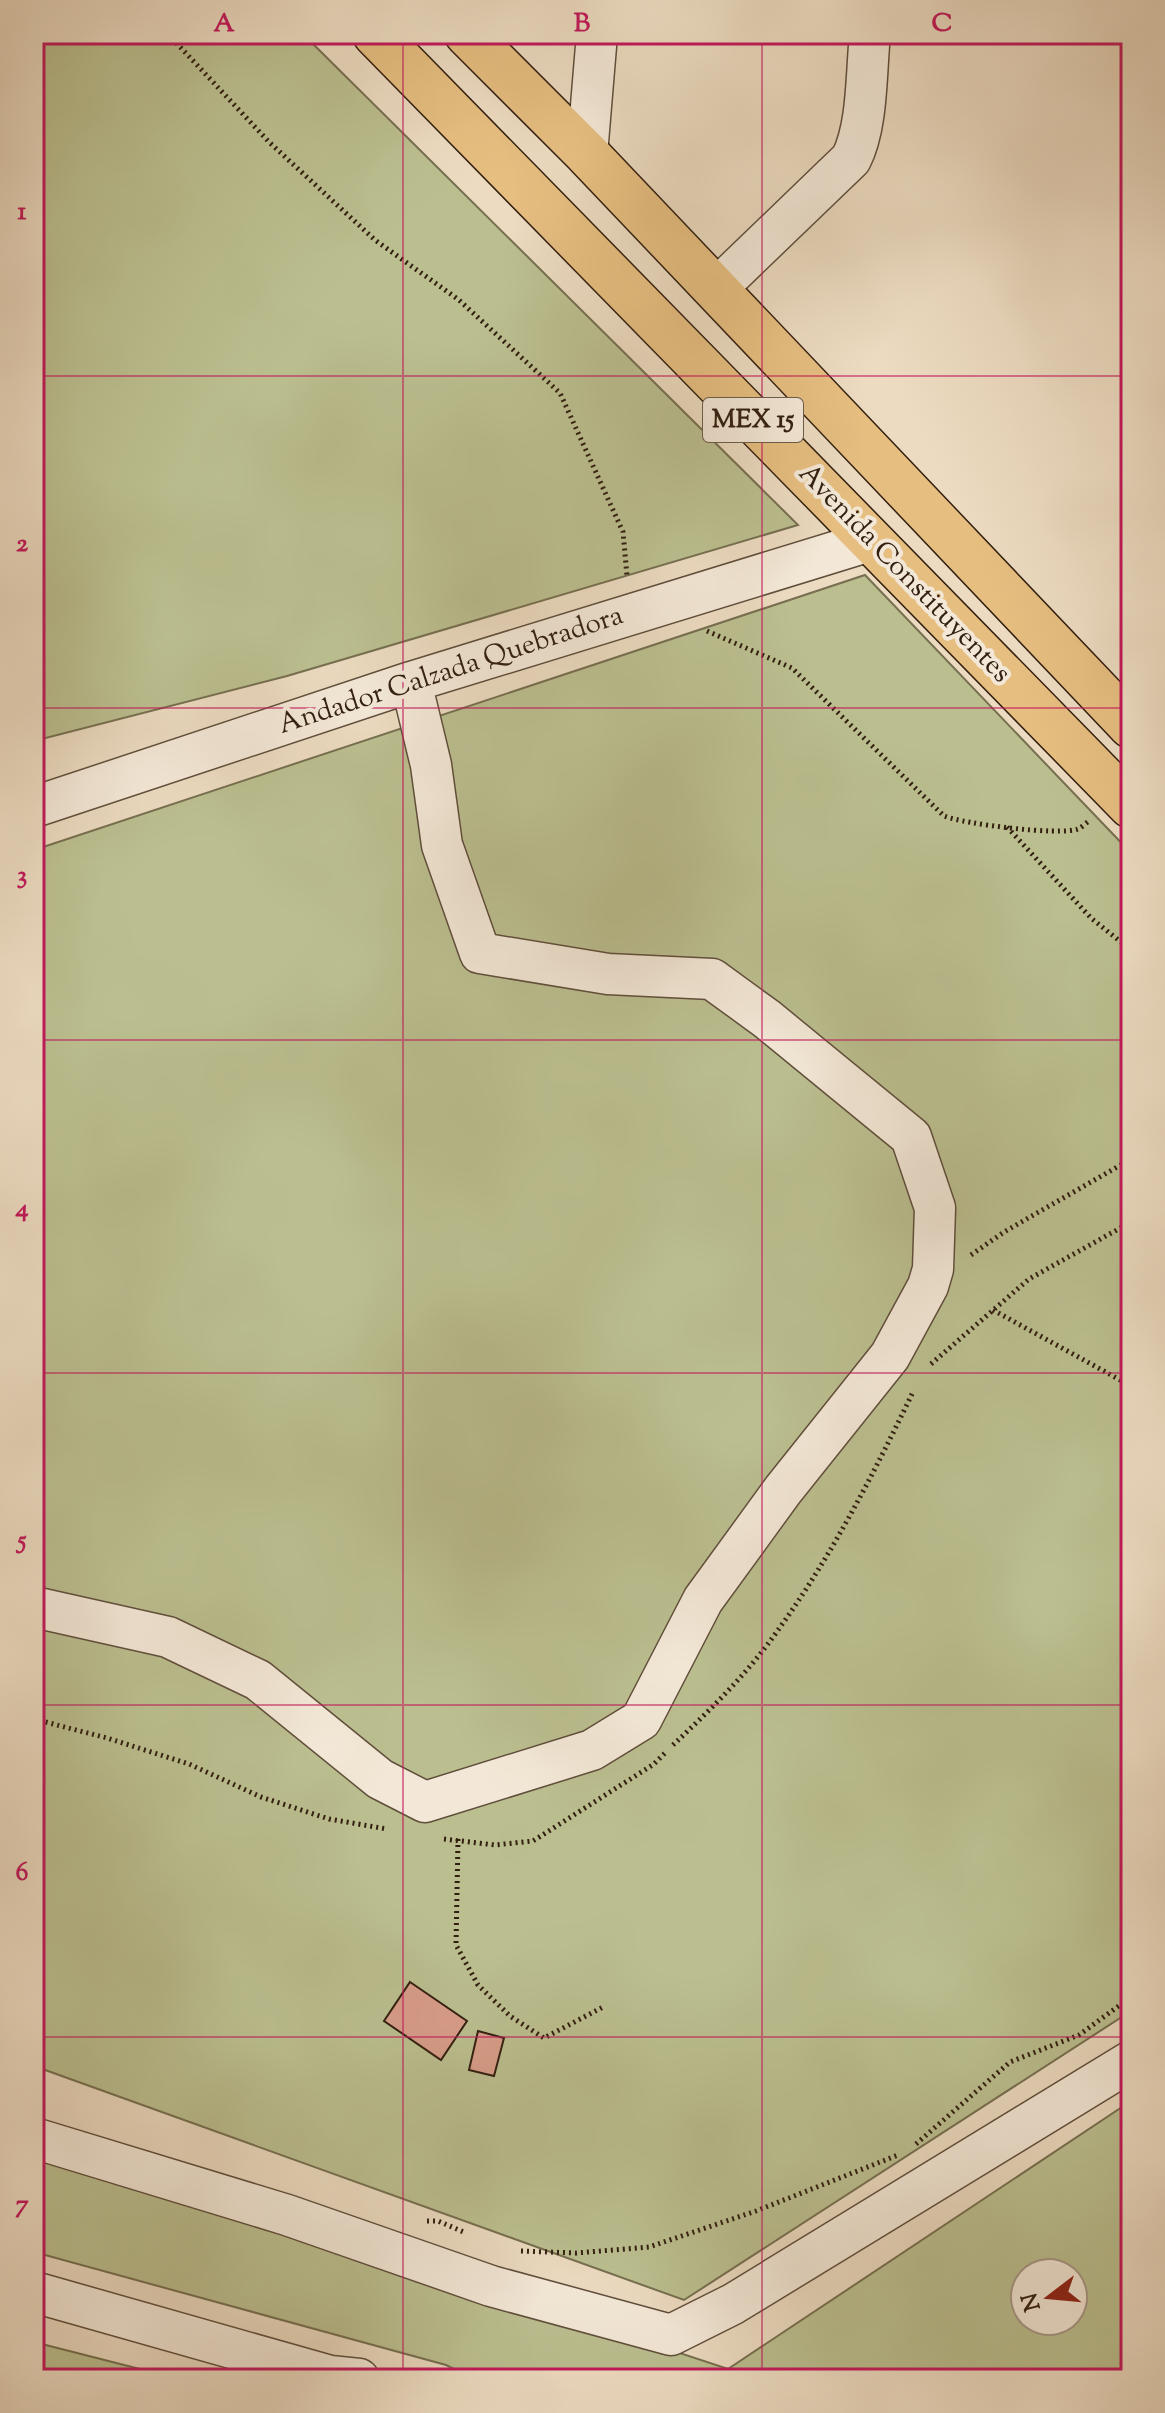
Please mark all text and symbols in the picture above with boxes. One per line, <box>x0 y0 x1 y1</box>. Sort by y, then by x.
text: A <box>213 6 235 43</box>
text: B <box>574 6 591 43</box>
text: C <box>932 6 952 43</box>
text: 1 <box>18 194 27 231</box>
road number: MEX 15 <box>703 398 803 442</box>
street label: Avenida Constituyentes <box>788 455 1020 693</box>
text: 2 <box>16 526 29 563</box>
street label: Andador Calzada Quebradora <box>273 596 629 746</box>
text: 3 <box>17 858 27 895</box>
text: 4 <box>14 1191 29 1228</box>
text: 5 <box>16 1523 27 1560</box>
text: 6 <box>16 1855 29 1892</box>
text: 7 <box>15 2187 29 2224</box>
north arrow <box>1009 2257 1089 2337</box>
text: N <box>1015 2288 1050 2315</box>

